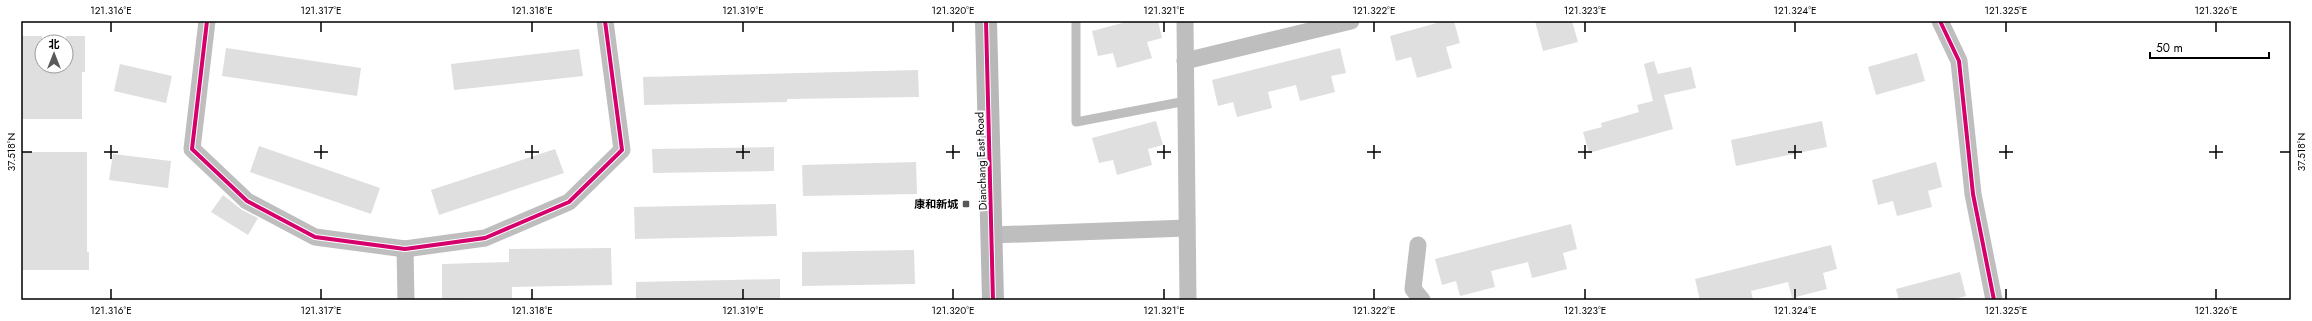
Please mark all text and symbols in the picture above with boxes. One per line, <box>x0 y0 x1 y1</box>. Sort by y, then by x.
text: 121.316°E <box>90 3 132 18</box>
text: 121.317°E <box>300 3 342 18</box>
text: 121.318°E <box>511 3 553 18</box>
text: 121.319°E <box>722 3 764 18</box>
text: 121.320°E <box>931 3 975 18</box>
text: 121.321°E <box>1143 3 1185 18</box>
text: 121.322°E <box>1353 3 1395 18</box>
text: 121.323°E <box>1564 3 1606 18</box>
text: 121.324°E <box>1774 3 1816 18</box>
text: 121.325°E <box>1985 3 2027 18</box>
text: 121.326°E <box>2195 3 2237 18</box>
north arrow <box>34 34 74 74</box>
scale bar <box>2150 34 2269 60</box>
text: 北 <box>49 36 60 52</box>
text: 50 m <box>2156 39 2183 57</box>
street label: Dianchang East Road <box>971 111 991 211</box>
text: 37.518°N <box>4 133 19 171</box>
text: 37.518°N <box>2294 133 2309 171</box>
place label: 康和新城 <box>914 196 959 212</box>
marker: 康和新城 <box>961 199 971 209</box>
text: 121.316°E <box>90 303 132 318</box>
text: 121.317°E <box>300 303 342 318</box>
text: 121.318°E <box>511 303 553 318</box>
text: 121.319°E <box>722 303 764 318</box>
text: 121.320°E <box>931 303 975 318</box>
text: 121.321°E <box>1143 303 1185 318</box>
text: 121.322°E <box>1353 303 1395 318</box>
text: 121.323°E <box>1564 303 1606 318</box>
text: 121.324°E <box>1774 303 1816 318</box>
text: 121.325°E <box>1985 303 2027 318</box>
text: 121.326°E <box>2195 303 2237 318</box>

